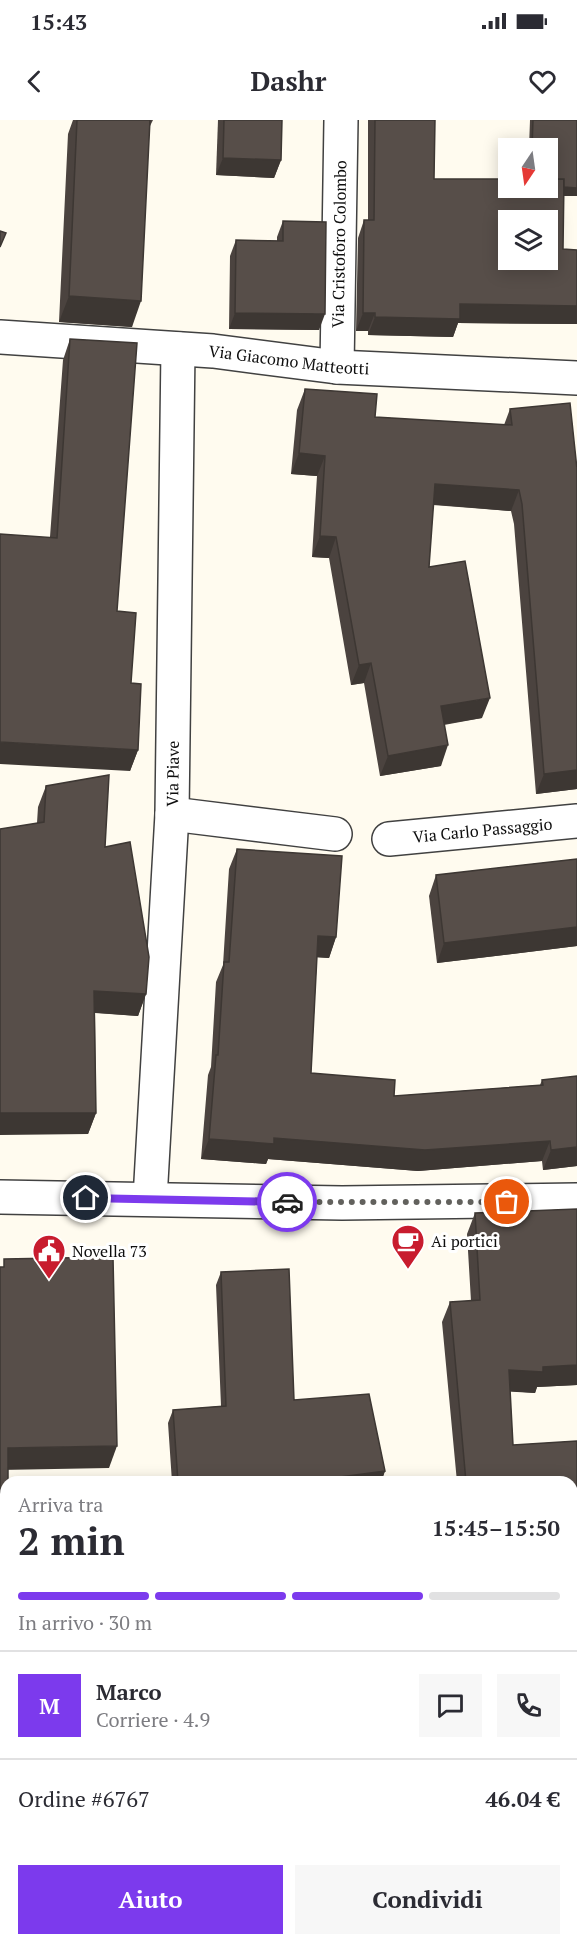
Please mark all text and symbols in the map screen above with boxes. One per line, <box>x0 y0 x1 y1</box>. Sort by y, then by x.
text: 15:43 <box>30 7 87 36</box>
text: Dashr <box>250 63 327 99</box>
icon: back <box>18 65 51 98</box>
icon: heart <box>526 65 559 98</box>
north arrow <box>498 138 558 198</box>
map controls <box>498 138 558 270</box>
street label: Via Cristoforo Colombo <box>327 160 351 328</box>
button: layers <box>498 210 558 270</box>
street label: Via Giacomo Matteotti <box>207 340 370 379</box>
street label: Via Piave <box>161 740 184 807</box>
street label: Via Carlo Passaggio <box>412 812 553 848</box>
pin <box>60 1172 111 1223</box>
courier <box>257 1172 317 1232</box>
pin <box>481 1176 532 1227</box>
icon: home <box>69 1181 102 1214</box>
icon: bag <box>490 1185 523 1218</box>
icon: car <box>271 1186 304 1219</box>
cafe icon: Ai portici <box>390 1223 426 1270</box>
place label: Ai portici <box>431 1230 498 1252</box>
public building icon: Novella 73 <box>31 1233 67 1280</box>
place label: Novella 73 <box>72 1240 147 1262</box>
text: Arriva tra <box>18 1491 103 1518</box>
text: 15:45–15:50 <box>432 1513 560 1542</box>
text: 2 min <box>18 1514 125 1566</box>
text: In arrivo · 30 m <box>18 1609 152 1636</box>
button: chat <box>419 1674 482 1737</box>
button: phone <box>497 1674 560 1737</box>
text: Marco <box>96 1677 162 1706</box>
text: M <box>39 1691 60 1720</box>
text: Corriere · 4.9 <box>96 1706 210 1733</box>
text: Ordine #6767 <box>18 1784 150 1813</box>
text: 46.04 € <box>485 1784 560 1813</box>
button: Aiuto <box>18 1865 283 1934</box>
button: Condividi <box>295 1865 560 1934</box>

